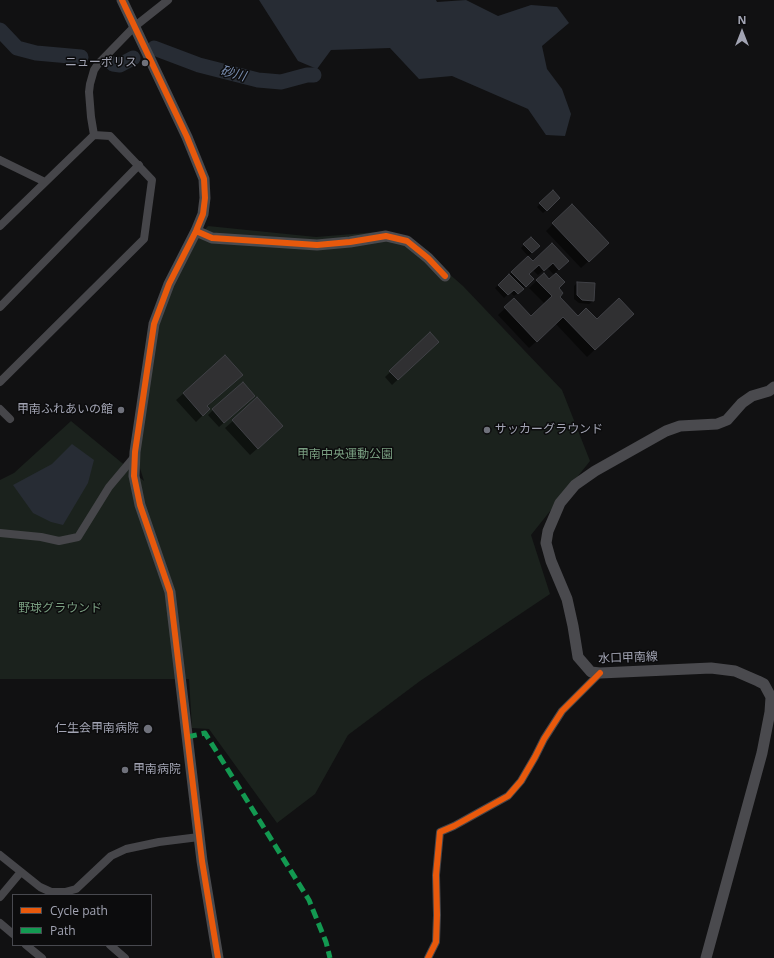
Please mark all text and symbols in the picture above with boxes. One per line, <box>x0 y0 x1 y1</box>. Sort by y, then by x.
north arrow <box>722 12 762 52</box>
text: N <box>738 12 746 27</box>
place label: ニューポリス <box>65 56 137 70</box>
marker: ニューポリス <box>140 58 150 68</box>
water label: 砂川 <box>218 63 248 85</box>
place label: 甲南ふれあいの館 <box>17 403 113 417</box>
marker: 甲南ふれあいの館 <box>116 405 126 415</box>
place label: サッカーグラウンド <box>495 423 603 437</box>
marker: サッカーグラウンド <box>482 425 492 435</box>
park label: 甲南中央運動公園 <box>297 448 393 462</box>
park label: 野球グラウンド <box>18 602 102 616</box>
street label: 水口甲南線 <box>598 650 658 666</box>
place label: 仁生会甲南病院 <box>55 722 139 736</box>
marker: 仁生会甲南病院 <box>142 723 154 735</box>
place label: 甲南病院 <box>133 763 181 777</box>
marker: 甲南病院 <box>120 765 130 775</box>
legend <box>12 894 152 946</box>
text: Cycle path <box>50 902 108 919</box>
text: Path <box>50 922 76 939</box>

